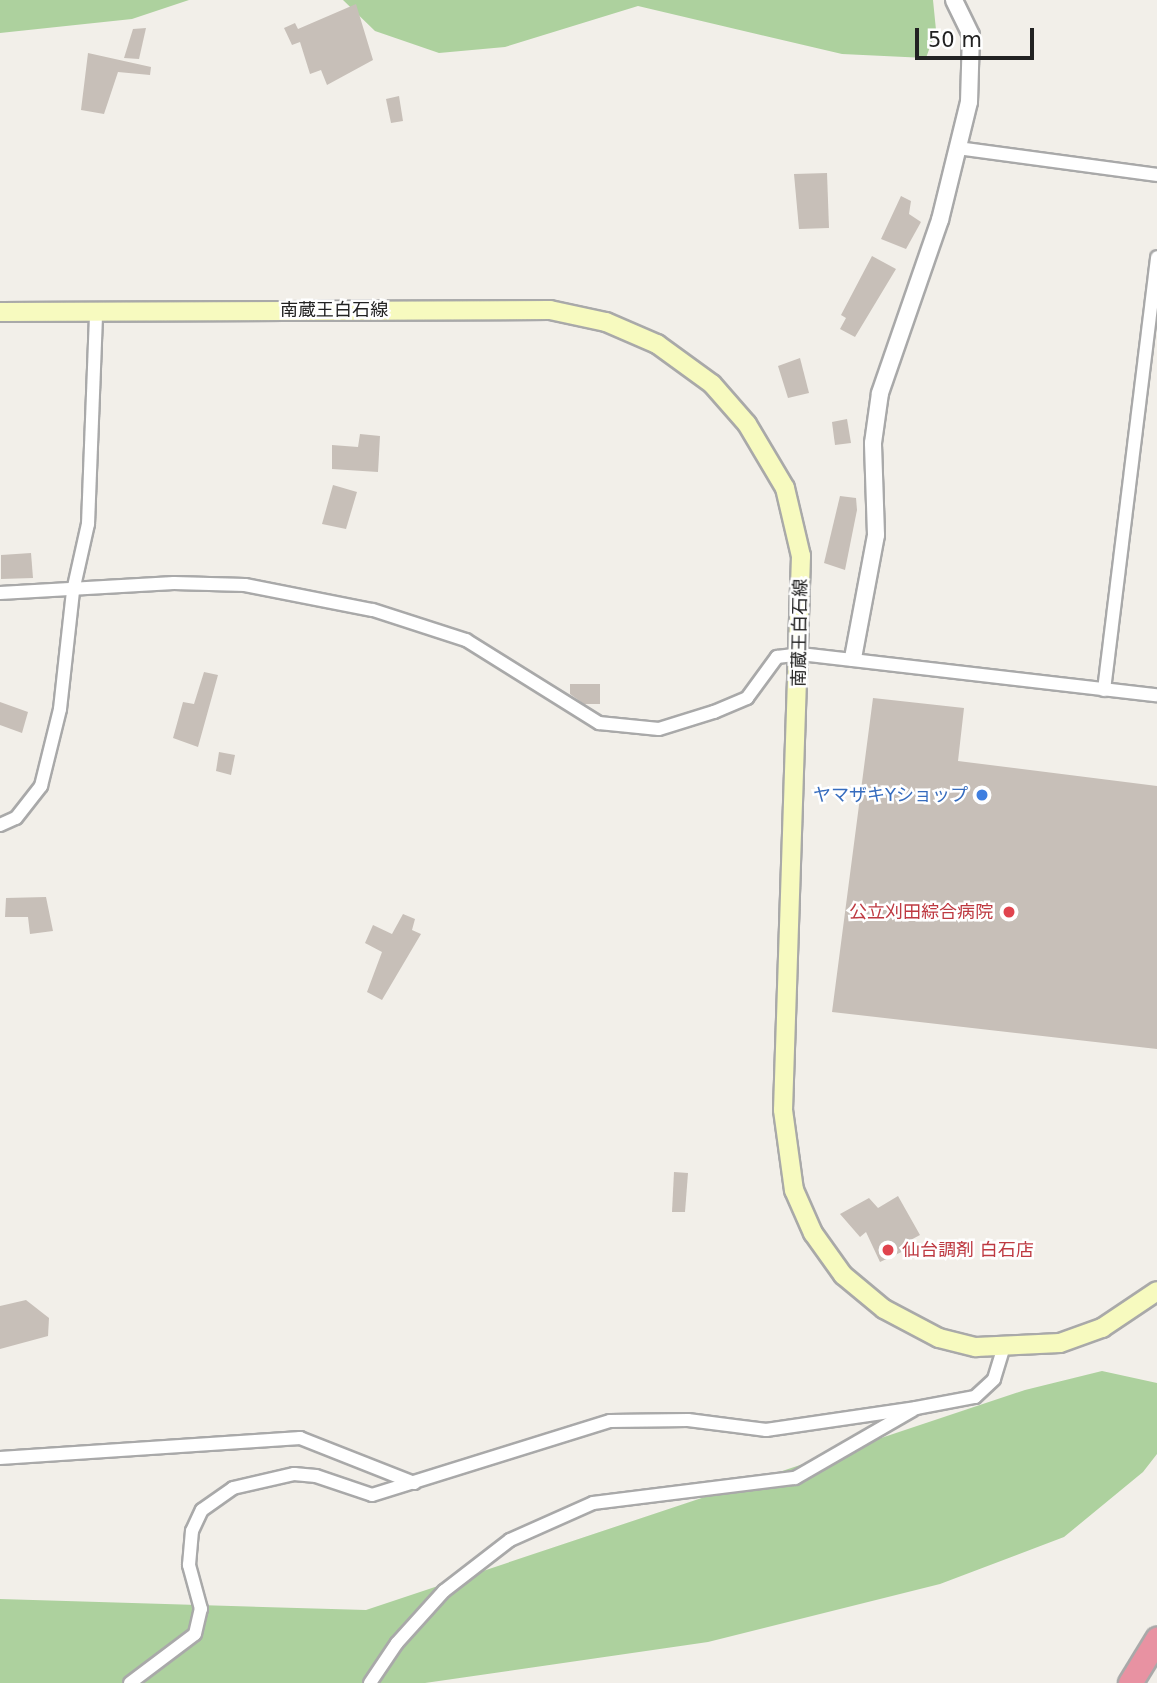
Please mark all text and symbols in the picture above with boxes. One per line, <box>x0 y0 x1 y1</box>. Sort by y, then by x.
scale bar <box>919 14 1038 58</box>
text: 50 m <box>928 28 982 52</box>
street label: 南蔵王白石線 <box>280 299 388 321</box>
street label: 南蔵王白石線 <box>788 579 812 687</box>
place label: ヤマザキYショップ <box>813 784 968 806</box>
marker: ヤマザキYショップ <box>974 787 990 803</box>
place label: 公立刈田綜合病院 <box>849 901 993 923</box>
marker: 公立刈田綜合病院 <box>999 902 1019 922</box>
place label: 仙台調剤 白石店 <box>902 1239 1034 1261</box>
marker: 仙台調剤 白石店 <box>880 1242 896 1258</box>

